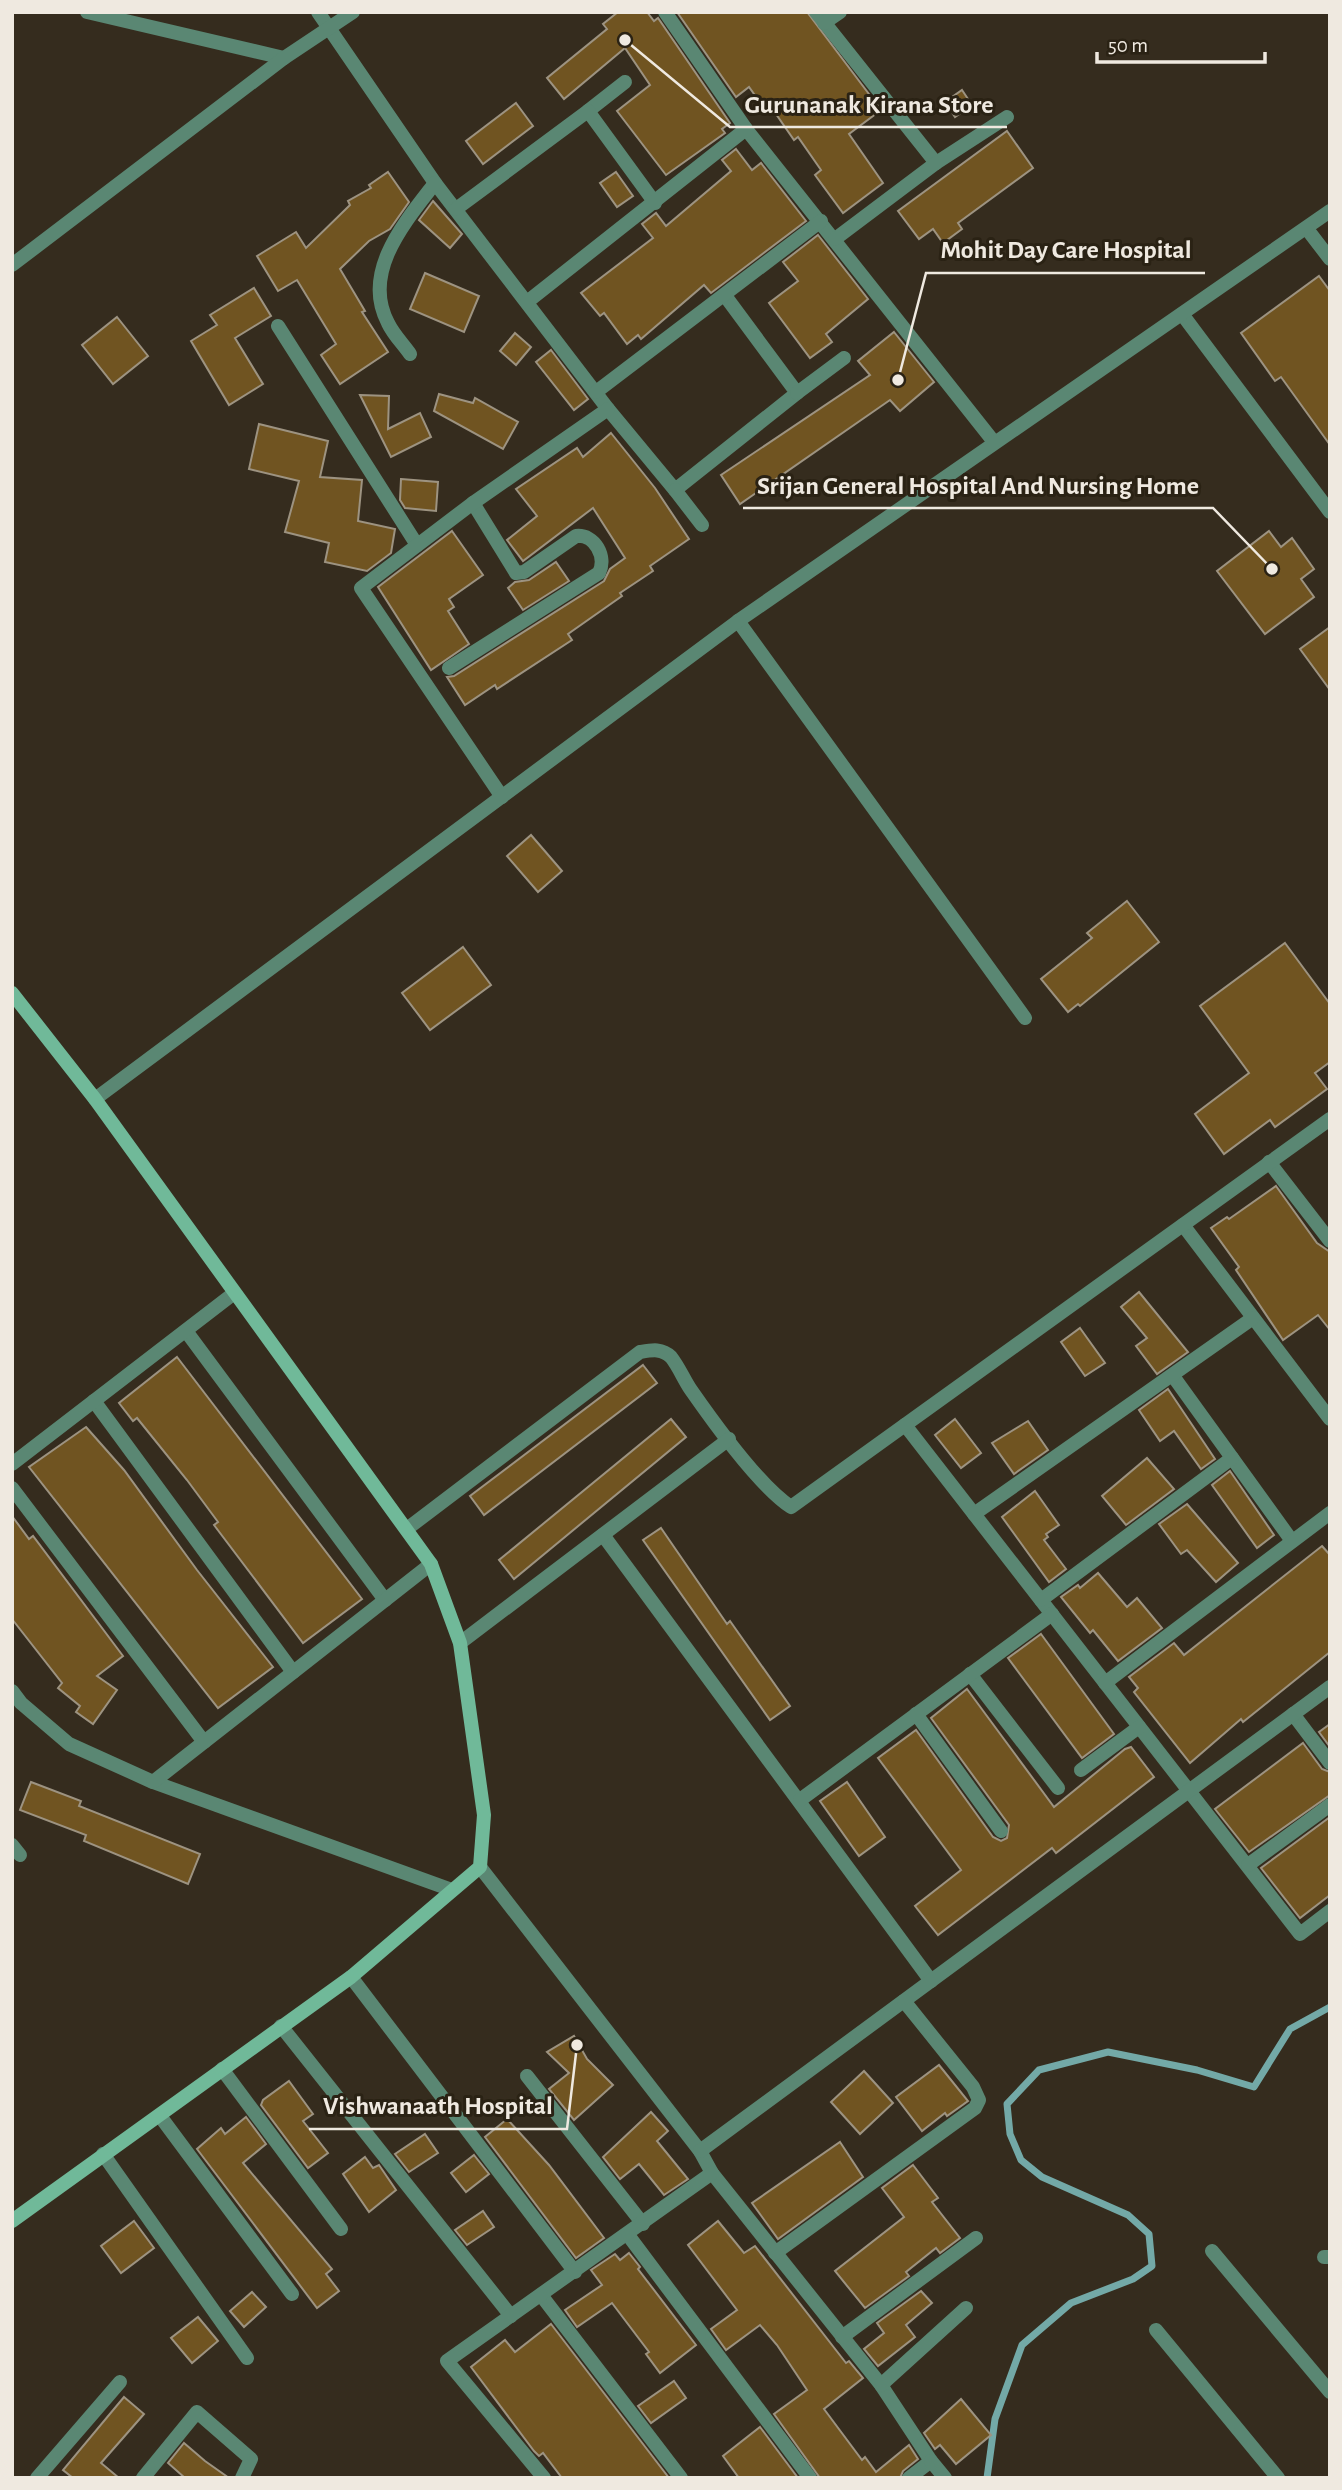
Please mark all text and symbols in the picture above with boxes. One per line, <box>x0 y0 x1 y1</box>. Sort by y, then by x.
scale bar <box>1097 21 1265 65</box>
text: 50 m <box>1108 35 1148 56</box>
callout: Gurunanak Kirana Store <box>730 80 1007 127</box>
text: Gurunanak Kirana Store <box>744 92 994 118</box>
callout: Mohit Day Care Hospital <box>926 226 1205 273</box>
text: Mohit Day Care Hospital <box>940 237 1192 263</box>
callout: Srijan General Hospital And Nursing Home <box>743 461 1213 508</box>
text: Srijan General Hospital And Nursing Home <box>757 473 1199 499</box>
callout: Vishwanaath Hospital <box>309 2082 567 2129</box>
text: Vishwanaath Hospital <box>323 2093 553 2119</box>

